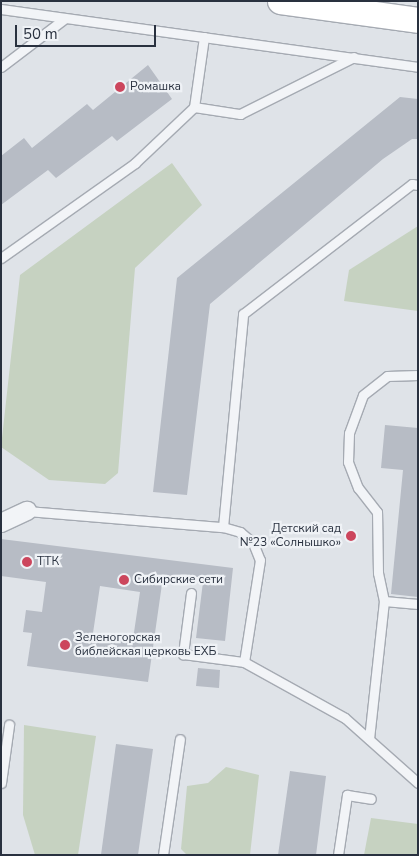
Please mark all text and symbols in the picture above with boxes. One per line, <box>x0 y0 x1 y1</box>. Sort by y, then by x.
scale bar <box>18 15 159 47</box>
text: 50 m <box>23 24 58 44</box>
place label: Ромашка <box>130 80 181 94</box>
marker: Ромашка <box>114 81 126 93</box>
place label: Детский сад №23 «Солнышко» <box>240 522 341 550</box>
marker: Детский сад №23 «Солнышко» <box>345 530 357 542</box>
place label: ТТК <box>37 555 59 569</box>
marker: ТТК <box>21 556 33 568</box>
place label: Сибирские сети <box>134 573 223 587</box>
marker: Сибирские сети <box>118 574 130 586</box>
place label: Зеленогорская библейская церковь ЕХБ <box>75 631 216 659</box>
marker: Зеленогорская библейская церковь ЕХБ <box>59 639 71 651</box>

